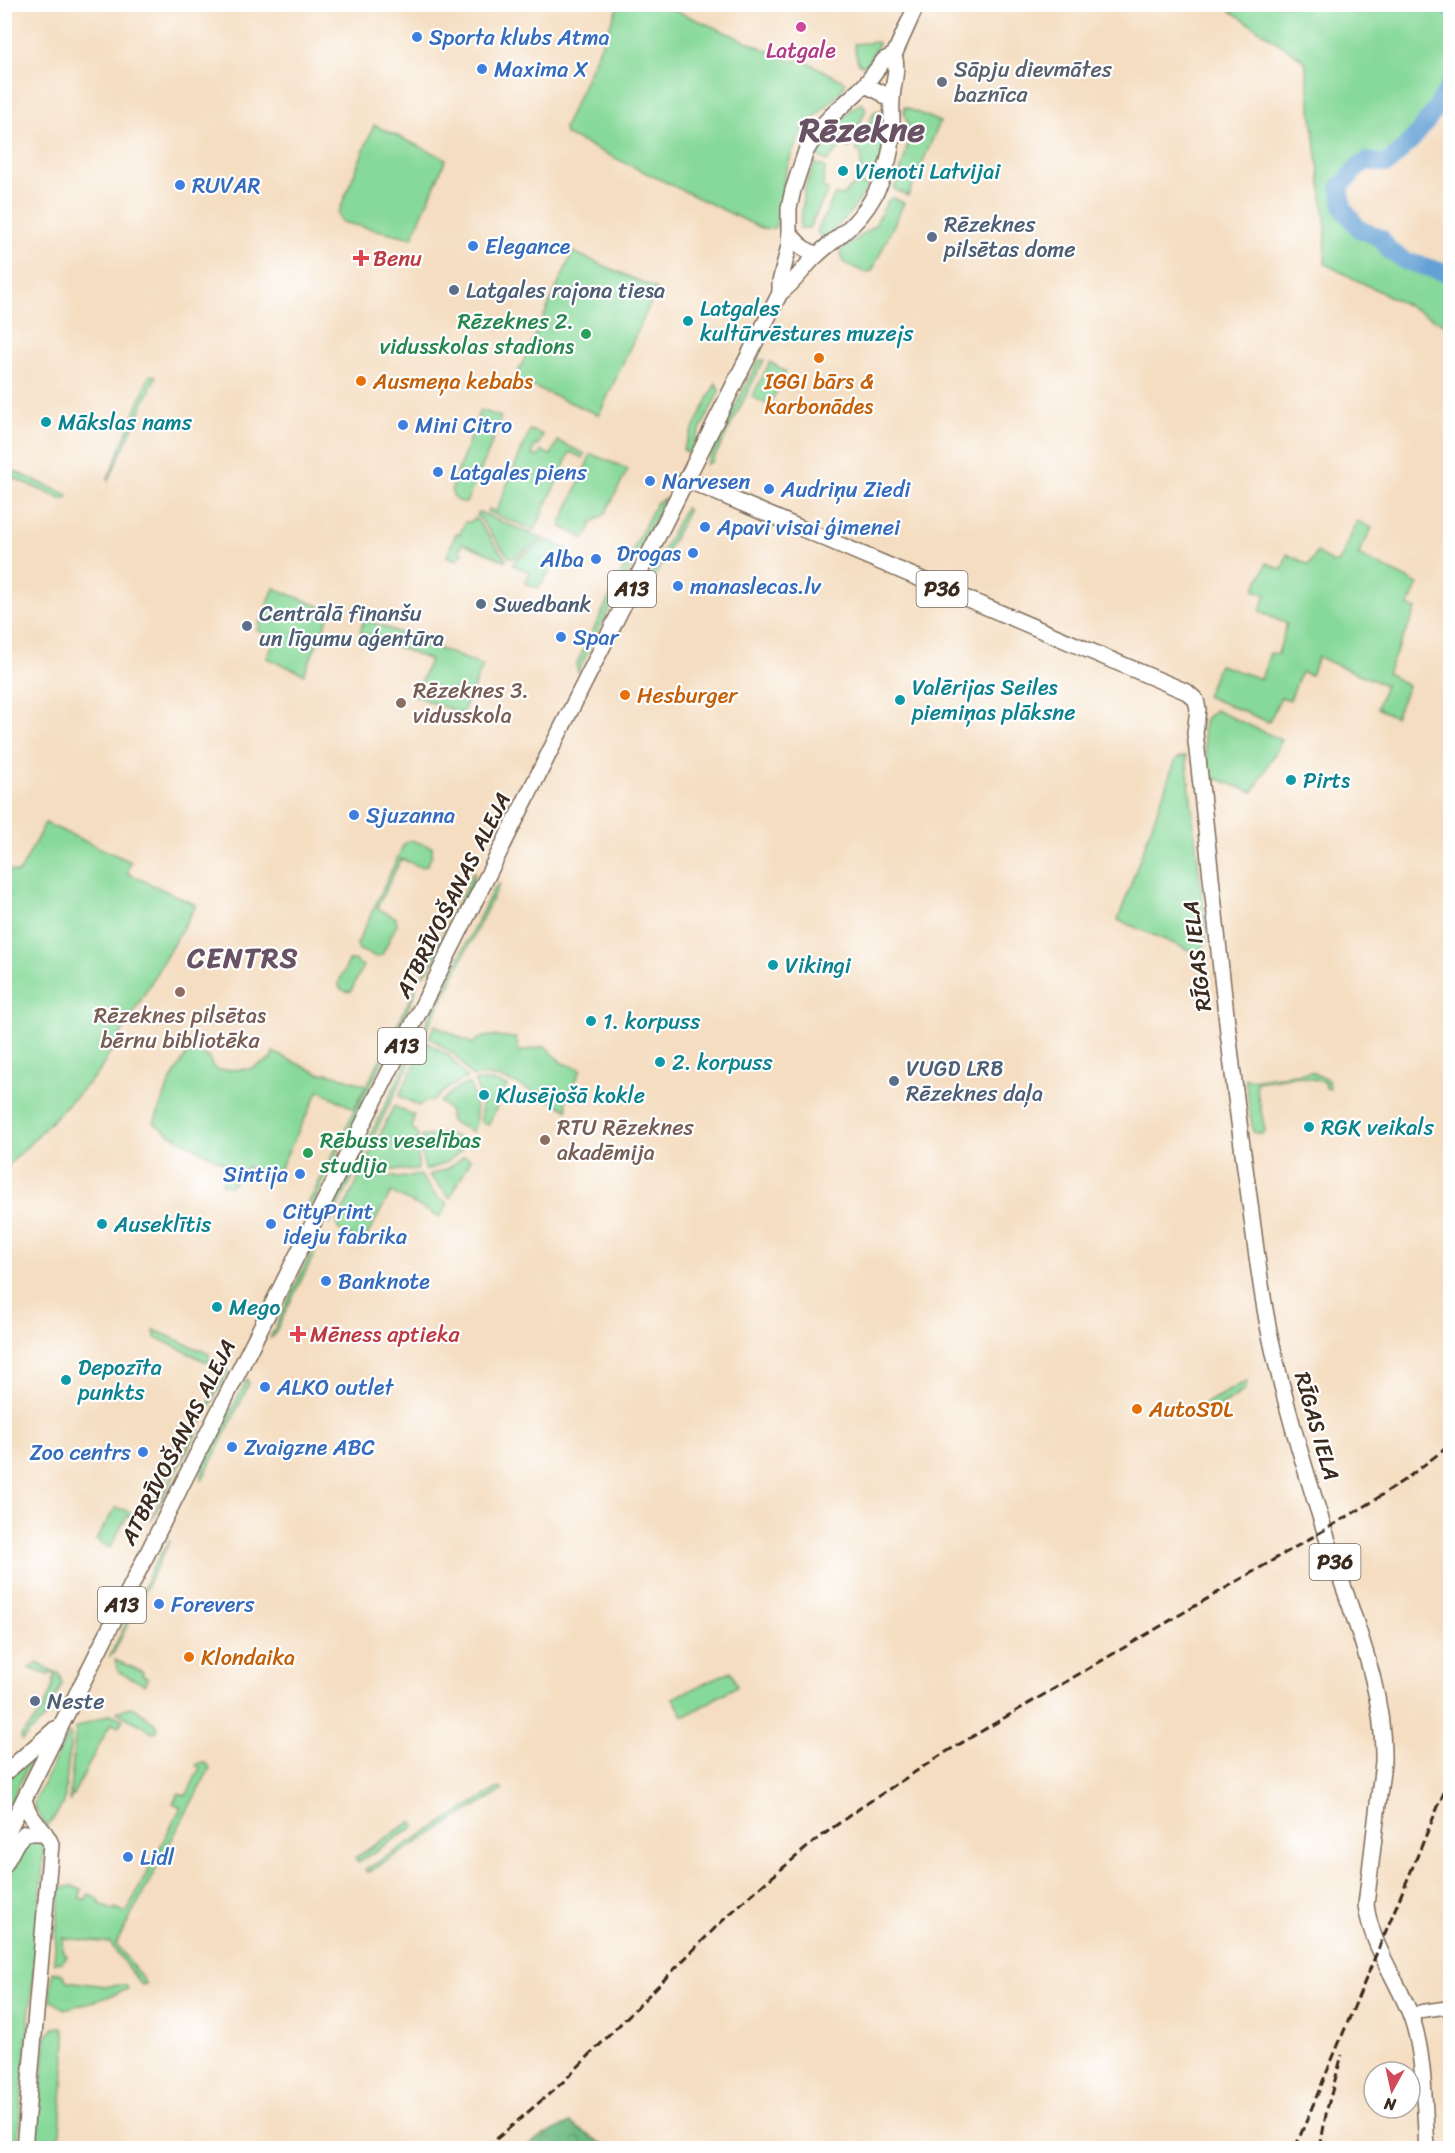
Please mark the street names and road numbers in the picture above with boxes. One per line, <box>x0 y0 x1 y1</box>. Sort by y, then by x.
road number: A13 <box>608 571 656 607</box>
road number: P36 <box>916 571 968 607</box>
street label: ATBRĪVOŠANAS ALEJA <box>384 785 522 1006</box>
street label: RĪGAS IELA <box>1171 898 1223 1014</box>
road number: A13 <box>378 1028 426 1064</box>
street label: ATBRĪVOŠANAS ALEJA <box>109 1332 247 1553</box>
street label: RĪGAS IELA <box>1283 1367 1351 1485</box>
road number: P36 <box>1310 1544 1360 1580</box>
road number: A13 <box>98 1587 146 1623</box>

